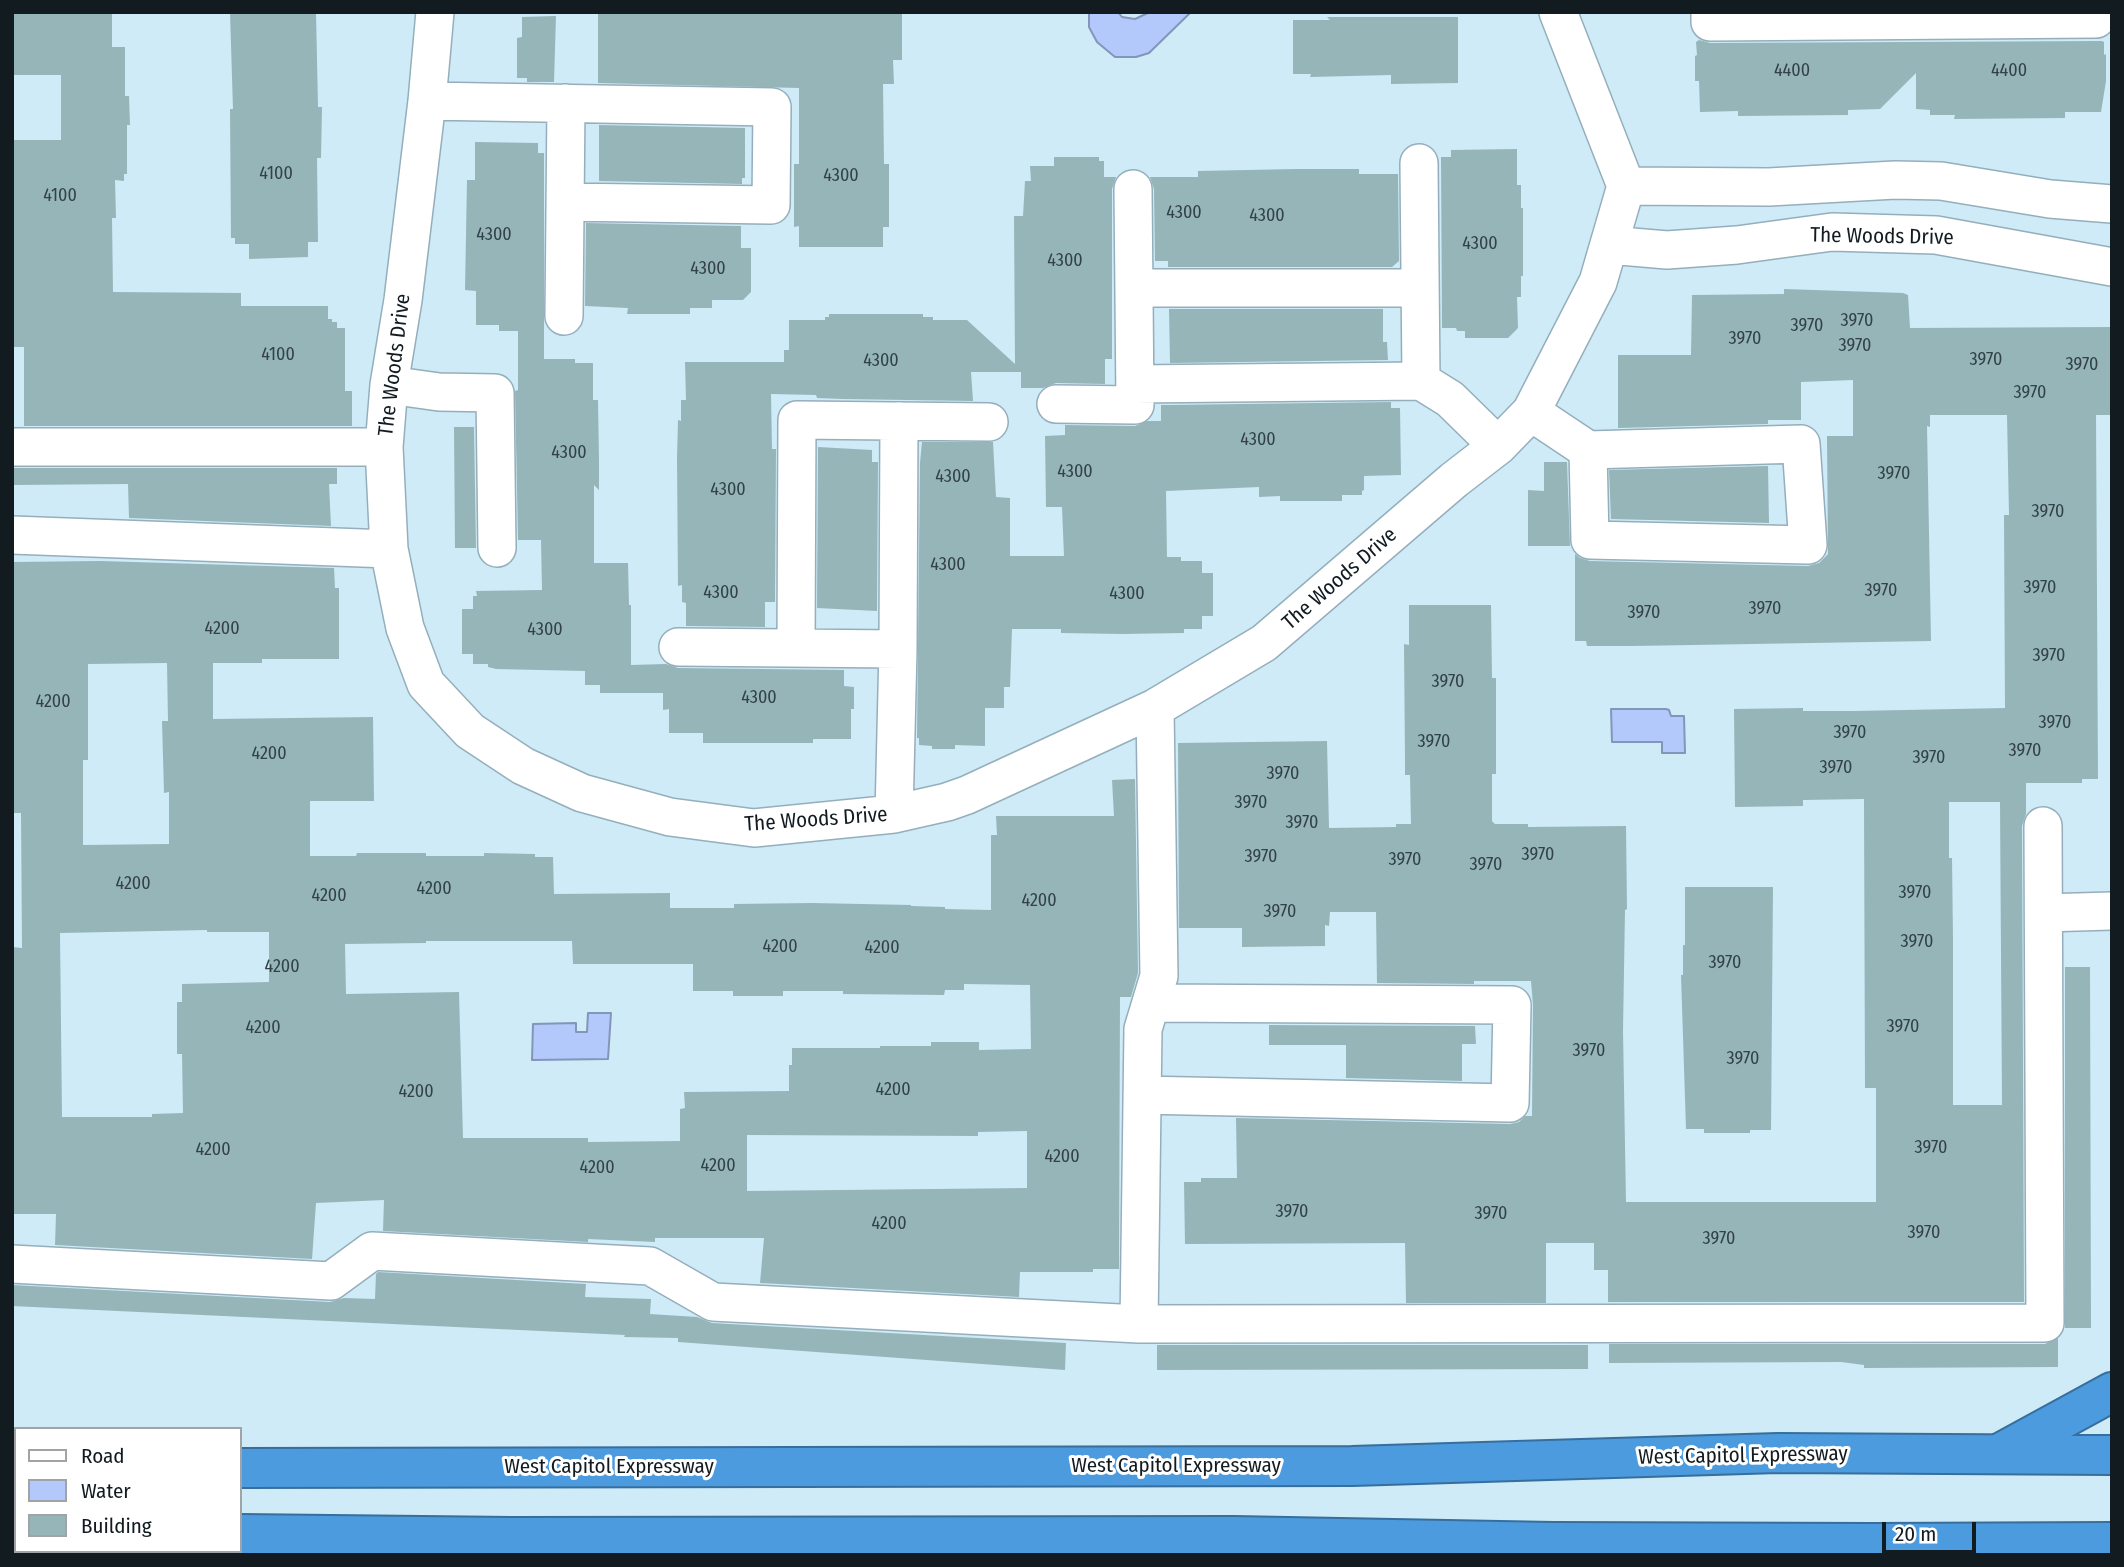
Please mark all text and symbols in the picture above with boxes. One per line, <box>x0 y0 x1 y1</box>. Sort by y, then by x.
house number: 4400 <box>1774 60 1810 82</box>
house number: 4400 <box>1991 60 2027 82</box>
house number: 4100 <box>259 163 293 185</box>
house number: 4300 <box>823 165 859 187</box>
house number: 4100 <box>43 185 77 207</box>
house number: 4300 <box>1166 202 1202 224</box>
house number: 4300 <box>1249 205 1285 227</box>
street label: The Woods Drive <box>1810 223 1954 251</box>
house number: 4300 <box>476 224 512 246</box>
house number: 4300 <box>1462 233 1498 255</box>
house number: 4300 <box>1047 250 1083 272</box>
house number: 4300 <box>690 258 726 280</box>
street label: The Woods Drive <box>374 292 416 438</box>
house number: 3970 <box>1841 310 1873 332</box>
house number: 3970 <box>1791 315 1823 337</box>
house number: 3970 <box>1729 328 1761 350</box>
house number: 3970 <box>1839 335 1871 357</box>
house number: 4100 <box>261 344 295 366</box>
house number: 3970 <box>1970 349 2002 371</box>
house number: 4300 <box>863 350 899 372</box>
house number: 3970 <box>2066 354 2098 376</box>
house number: 3970 <box>2014 382 2046 404</box>
house number: 4300 <box>1240 429 1276 451</box>
house number: 4300 <box>551 442 587 464</box>
house number: 4300 <box>1057 461 1093 483</box>
house number: 3970 <box>1878 463 1910 485</box>
house number: 4300 <box>935 466 971 488</box>
house number: 4300 <box>710 479 746 501</box>
house number: 3970 <box>2032 501 2064 523</box>
street label: The Woods Drive <box>1278 522 1402 636</box>
house number: 4300 <box>930 554 966 576</box>
house number: 3970 <box>2024 577 2056 599</box>
house number: 3970 <box>1865 580 1897 602</box>
house number: 4300 <box>703 582 739 604</box>
house number: 4300 <box>1109 583 1145 605</box>
house number: 3970 <box>1749 598 1781 620</box>
house number: 3970 <box>1628 602 1660 624</box>
house number: 4200 <box>204 618 240 640</box>
house number: 4300 <box>527 619 563 641</box>
house number: 3970 <box>2033 645 2065 667</box>
house number: 3970 <box>1432 671 1464 693</box>
house number: 4300 <box>741 687 777 709</box>
house number: 4200 <box>35 691 71 713</box>
house number: 3970 <box>2039 712 2071 734</box>
house number: 3970 <box>1834 722 1866 744</box>
house number: 3970 <box>1418 731 1450 753</box>
house number: 3970 <box>2009 740 2041 762</box>
house number: 4200 <box>251 743 287 765</box>
house number: 3970 <box>1913 747 1945 769</box>
house number: 3970 <box>1820 757 1852 779</box>
house number: 3970 <box>1267 763 1299 785</box>
house number: 3970 <box>1235 792 1267 814</box>
street label: The Woods Drive <box>744 802 888 838</box>
house number: 3970 <box>1286 812 1318 834</box>
house number: 3970 <box>1522 844 1554 866</box>
house number: 3970 <box>1245 846 1277 868</box>
house number: 3970 <box>1389 849 1421 871</box>
house number: 3970 <box>1470 854 1502 876</box>
house number: 4200 <box>115 873 151 895</box>
house number: 4200 <box>416 878 452 900</box>
house number: 3970 <box>1899 882 1931 904</box>
house number: 4200 <box>311 885 347 907</box>
house number: 4200 <box>1021 890 1057 912</box>
house number: 3970 <box>1264 901 1296 923</box>
house number: 3970 <box>1901 931 1933 953</box>
house number: 4200 <box>762 936 798 958</box>
house number: 4200 <box>864 937 900 959</box>
house number: 3970 <box>1709 952 1741 974</box>
house number: 4200 <box>264 956 300 978</box>
house number: 3970 <box>1887 1016 1919 1038</box>
house number: 4200 <box>245 1017 281 1039</box>
house number: 3970 <box>1573 1040 1605 1062</box>
house number: 3970 <box>1727 1048 1759 1070</box>
house number: 4200 <box>875 1079 911 1101</box>
house number: 4200 <box>398 1081 434 1103</box>
house number: 3970 <box>1915 1137 1947 1159</box>
house number: 4200 <box>195 1139 231 1161</box>
house number: 4200 <box>1044 1146 1080 1168</box>
house number: 4200 <box>700 1155 736 1177</box>
house number: 4200 <box>579 1157 615 1179</box>
house number: 3970 <box>1276 1201 1308 1223</box>
house number: 3970 <box>1475 1203 1507 1225</box>
house number: 4200 <box>871 1213 907 1235</box>
house number: 3970 <box>1908 1222 1940 1244</box>
house number: 3970 <box>1703 1228 1735 1250</box>
legend <box>14 1427 242 1553</box>
street label: West Capitol Expressway <box>1638 1442 1848 1470</box>
text: Road <box>81 1443 125 1469</box>
street label: West Capitol Expressway <box>1071 1453 1281 1479</box>
street label: West Capitol Expressway <box>504 1454 714 1480</box>
text: Water <box>81 1478 131 1504</box>
scale bar <box>1886 1508 1980 1552</box>
text: Building <box>81 1513 152 1539</box>
text: 20 m <box>1895 1521 1936 1547</box>

